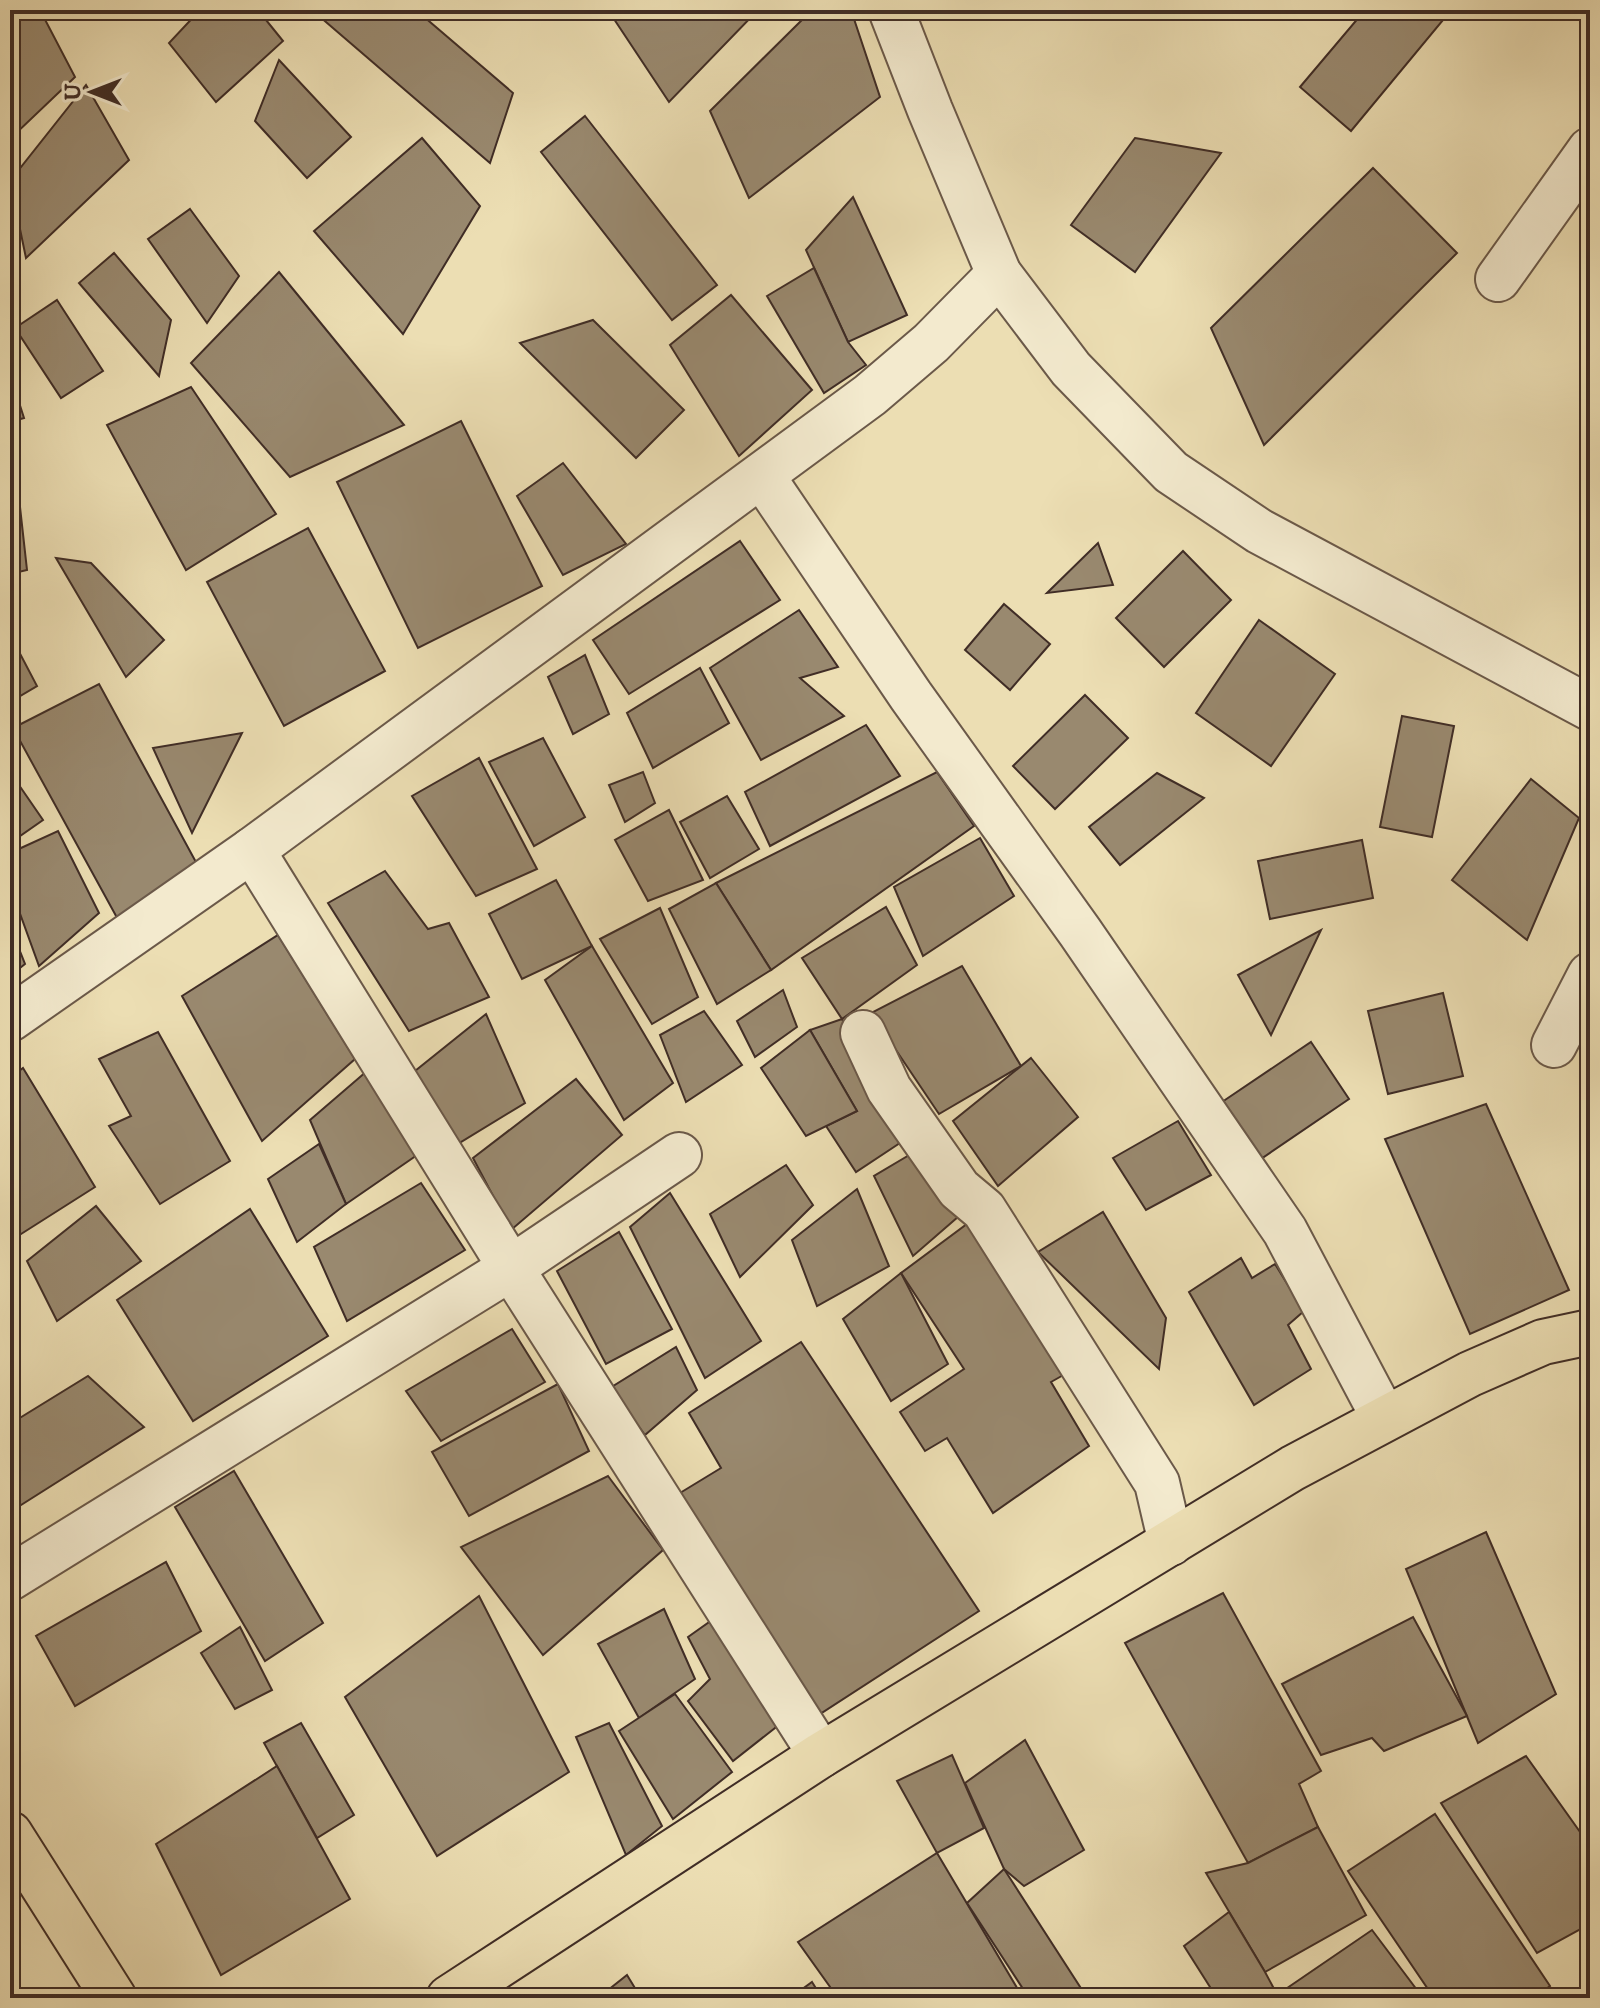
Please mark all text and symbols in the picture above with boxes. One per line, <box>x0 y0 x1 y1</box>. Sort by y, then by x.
north arrow <box>52 52 132 132</box>
text: U <box>60 83 87 101</box>

